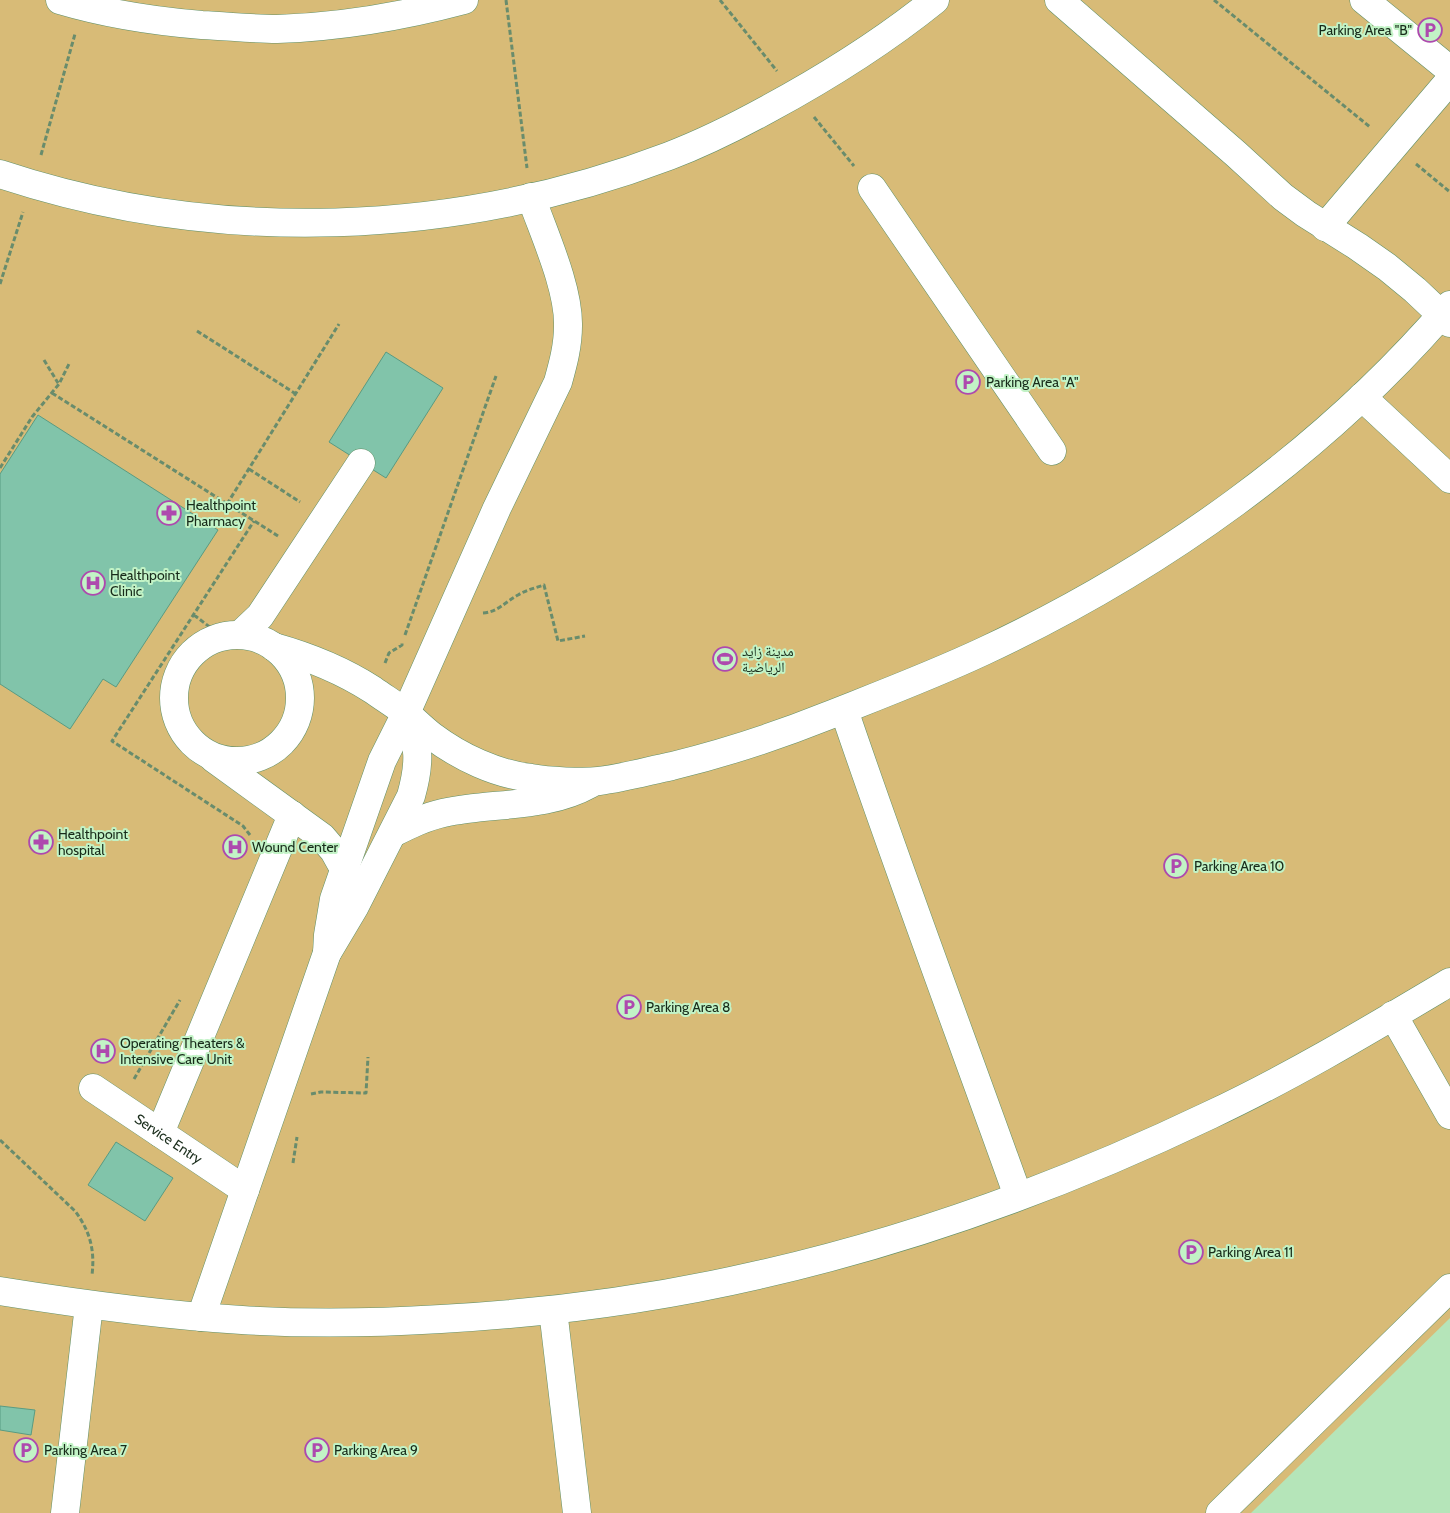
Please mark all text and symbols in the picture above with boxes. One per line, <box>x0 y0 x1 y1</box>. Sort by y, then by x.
parking icon: Parking Area "B" <box>1417 17 1443 43</box>
place label: Parking Area "B" <box>1319 21 1412 39</box>
parking icon: Parking Area "A" <box>955 369 981 395</box>
place label: Parking Area "A" <box>986 373 1078 391</box>
place label: Healthpoint Pharmacy <box>186 496 256 530</box>
pharmacy icon: Healthpoint Pharmacy <box>156 500 182 526</box>
place label: Healthpoint Clinic <box>110 566 180 600</box>
hospital icon: Healthpoint Clinic <box>80 570 106 596</box>
place label: مدينة زايد الرياضية <box>742 642 794 676</box>
sports icon: مدينة زايد الرياضية <box>712 646 738 672</box>
place label: Healthpoint hospital <box>58 825 128 859</box>
pharmacy icon: Healthpoint hospital <box>28 829 54 855</box>
hospital icon: Wound Center <box>222 834 248 860</box>
place label: Wound Center <box>252 838 339 856</box>
parking icon: Parking Area 10 <box>1163 853 1189 879</box>
place label: Parking Area 10 <box>1194 857 1285 875</box>
parking icon: Parking Area 8 <box>616 994 642 1020</box>
place label: Parking Area 8 <box>646 998 731 1016</box>
place label: Operating Theaters & Intensive Care Unit <box>120 1034 245 1068</box>
hospital icon: Operating Theaters & Intensive Care Unit <box>90 1038 116 1064</box>
street label: Service Entry <box>131 1110 206 1168</box>
parking icon: Parking Area 11 <box>1178 1239 1204 1265</box>
place label: Parking Area 11 <box>1208 1243 1293 1261</box>
parking icon: Parking Area 7 <box>13 1437 39 1463</box>
parking icon: Parking Area 9 <box>304 1437 330 1463</box>
place label: Parking Area 7 <box>44 1441 127 1459</box>
place label: Parking Area 9 <box>334 1441 418 1459</box>

